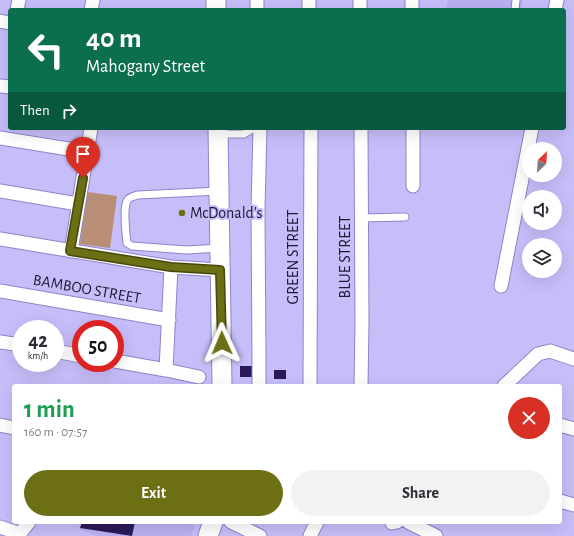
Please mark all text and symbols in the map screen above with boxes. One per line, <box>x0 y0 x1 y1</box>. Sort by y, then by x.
icon: left <box>20 24 72 76</box>
text: 40 m <box>86 25 142 53</box>
text: Mahogany Street <box>86 58 205 76</box>
icon: right <box>58 100 80 122</box>
text: Then <box>20 103 50 118</box>
pin <box>66 137 100 178</box>
north arrow <box>522 142 562 182</box>
map controls <box>522 142 562 278</box>
icon: arrive <box>72 143 94 165</box>
button: sound <box>522 190 562 230</box>
place label: McDonald's <box>190 205 263 221</box>
marker: McDonald's <box>177 208 187 218</box>
street label: GREEN STREET <box>285 209 301 304</box>
street label: BLUE STREET <box>337 215 353 298</box>
button: layers <box>522 238 562 278</box>
street label: BAMBOO STREET <box>32 272 142 306</box>
speed limit sign: 50 <box>72 320 124 372</box>
position arrow <box>201 322 243 364</box>
text: 42 <box>28 331 48 351</box>
text: km/h <box>28 351 48 361</box>
button: close <box>508 397 550 439</box>
text: 1 min <box>24 398 75 422</box>
text: 160 m · 07:57 <box>24 426 87 439</box>
button: Exit <box>24 470 283 516</box>
button: Share <box>291 470 550 516</box>

